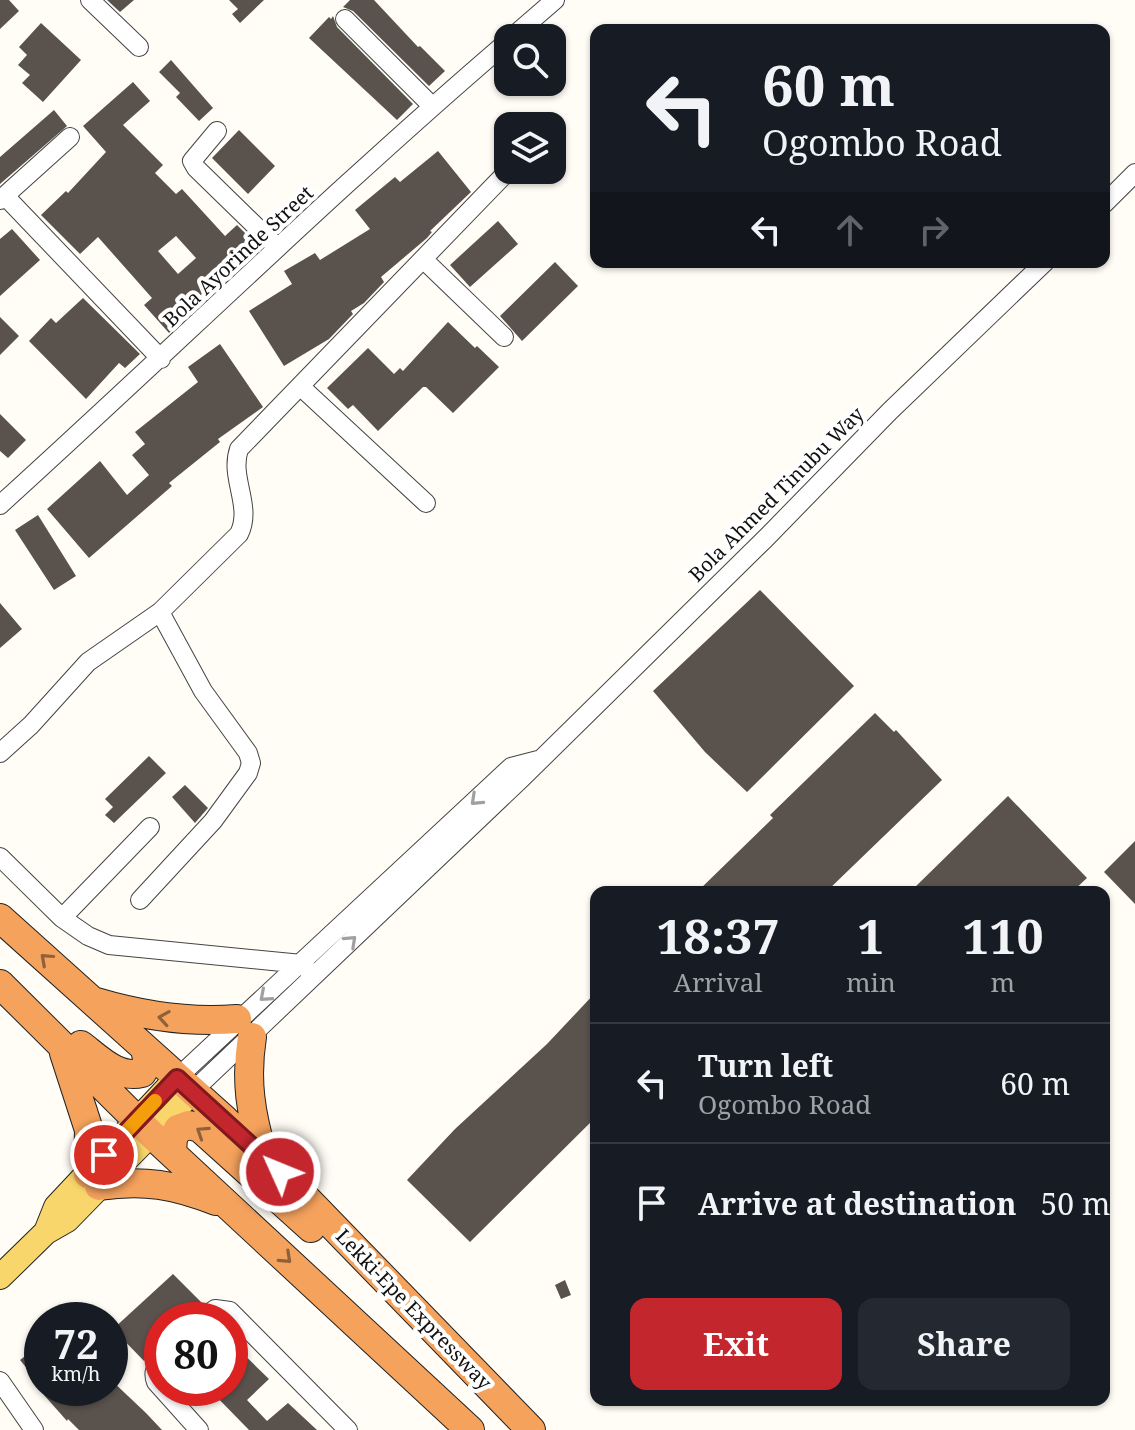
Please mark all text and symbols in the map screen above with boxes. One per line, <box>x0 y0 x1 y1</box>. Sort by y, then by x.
map controls <box>494 24 566 184</box>
button: search <box>494 24 566 96</box>
text: 60 m <box>762 46 895 122</box>
icon: left <box>630 56 734 160</box>
button: layers <box>494 112 566 184</box>
text: Ogombo Road <box>762 118 1002 167</box>
street label: Bola Ayorinde Street <box>157 179 319 333</box>
icon: left <box>744 208 788 252</box>
icon: ahead <box>828 208 872 252</box>
icon: right <box>912 208 956 252</box>
street label: Bola Ahmed Tinubu Way <box>683 400 870 587</box>
one-way arrow <box>471 790 486 804</box>
text: 18:37 <box>656 903 780 968</box>
text: 1 <box>857 903 884 968</box>
text: 110 <box>962 903 1044 968</box>
one-way arrow <box>341 937 356 951</box>
one-way arrow <box>40 955 55 969</box>
text: Arrival <box>674 964 762 1000</box>
text: min <box>846 964 896 1000</box>
text: m <box>991 964 1015 1000</box>
one-way arrow <box>260 986 275 1000</box>
one-way arrow <box>157 1010 170 1027</box>
text: Turn left <box>698 1045 833 1086</box>
icon: left <box>630 1061 674 1105</box>
text: 60 m <box>1000 1063 1070 1104</box>
text: Ogombo Road <box>698 1086 871 1122</box>
pin <box>70 1121 138 1189</box>
one-way arrow <box>196 1127 210 1142</box>
position arrow <box>238 1130 322 1214</box>
icon: arrive <box>82 1133 126 1177</box>
icon: arrive <box>630 1181 674 1225</box>
text: Arrive at destination <box>698 1183 1017 1224</box>
text: 50 m <box>1041 1183 1110 1224</box>
street label: Lekki-Epe Expressway <box>330 1223 498 1396</box>
one-way arrow <box>277 1249 291 1264</box>
button: Exit <box>630 1298 842 1390</box>
button: Share <box>858 1298 1070 1390</box>
speed limit sign: 80 <box>144 1302 248 1406</box>
text: 72 <box>53 1316 99 1371</box>
text: km/h <box>51 1360 101 1387</box>

